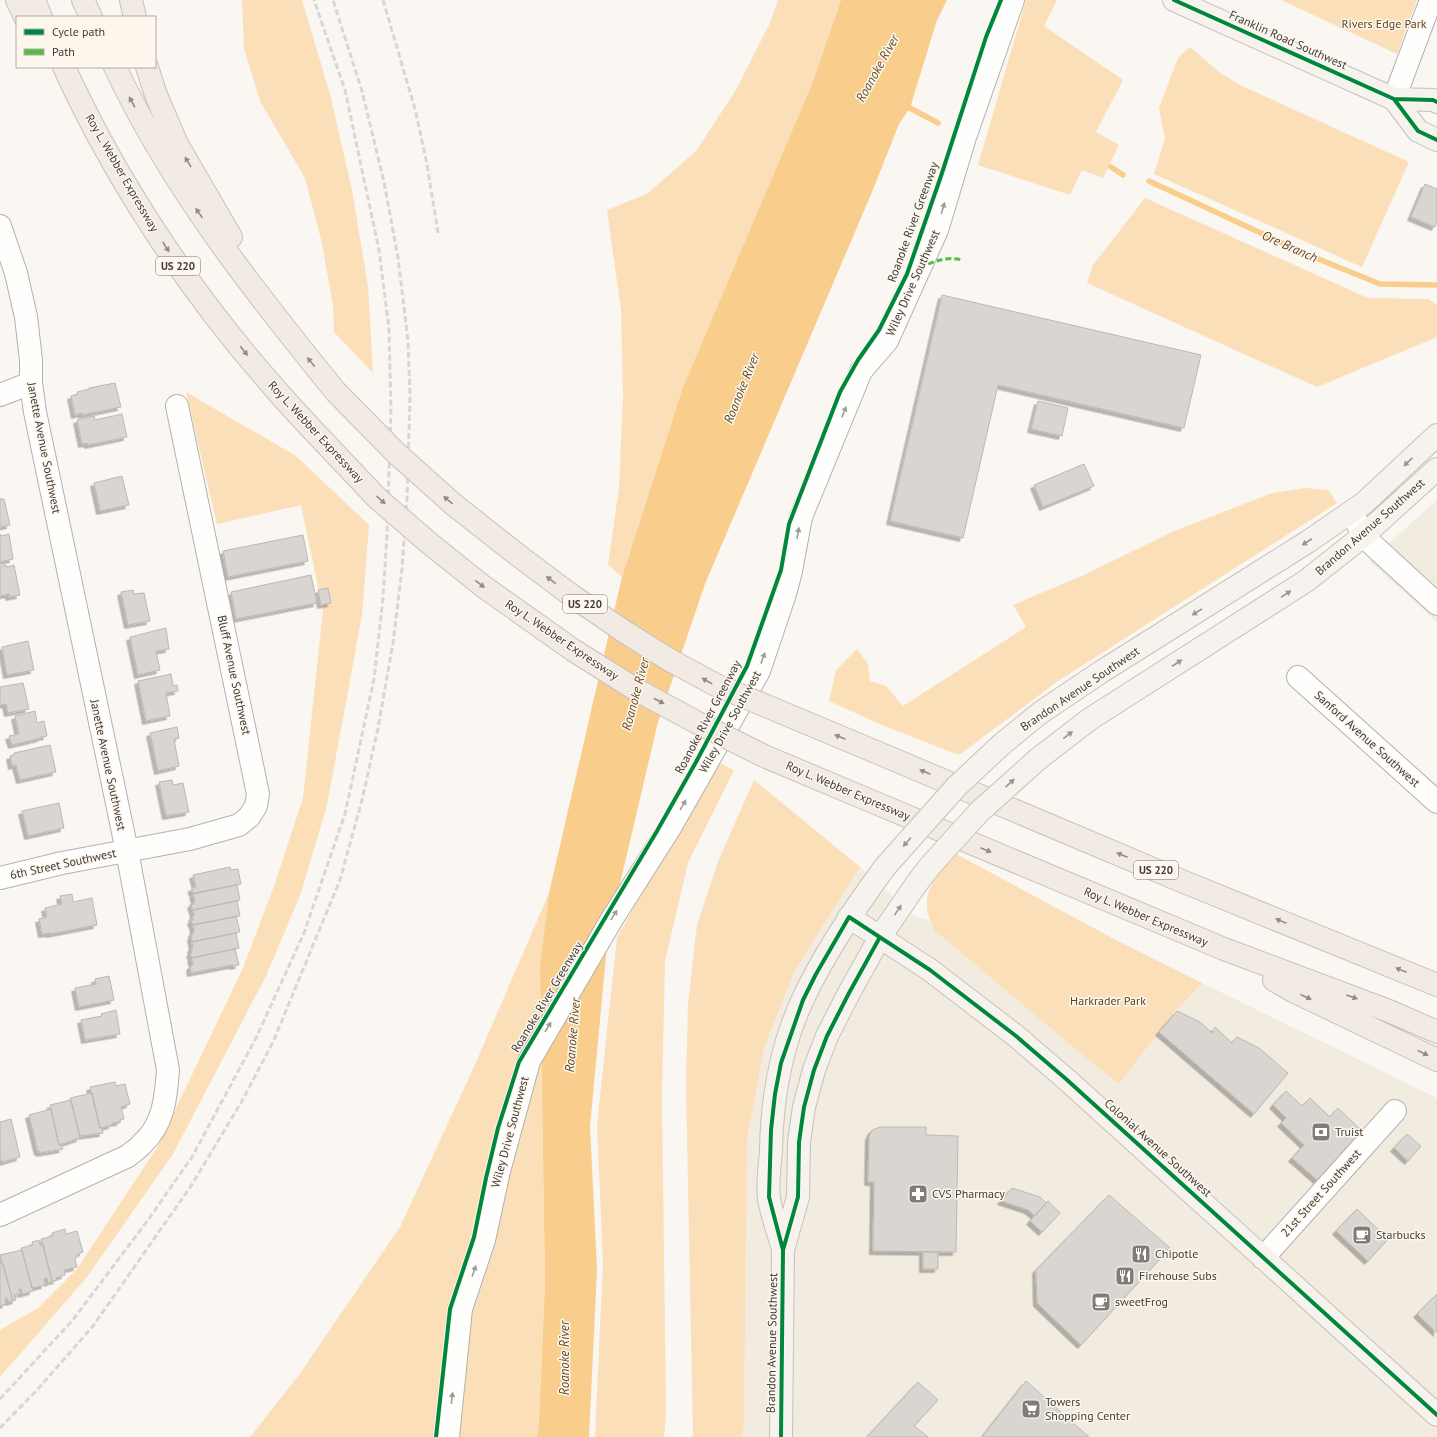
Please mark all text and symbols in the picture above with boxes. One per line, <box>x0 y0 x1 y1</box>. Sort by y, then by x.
street label: Franklin Road Southwest <box>1227 7 1349 72</box>
legend <box>16 16 156 68</box>
park label: Rivers Edge Park <box>1341 16 1427 31</box>
text: Cycle path <box>52 24 105 39</box>
water label: Roanoke River <box>852 31 903 105</box>
text: Path <box>52 44 75 59</box>
one-way arrow <box>129 96 136 108</box>
street label: Roy L. Webber Expressway <box>83 111 163 235</box>
one-way arrow <box>184 156 191 168</box>
street label: Roanoke River Greenway <box>884 159 941 284</box>
one-way arrow <box>940 202 946 214</box>
one-way arrow <box>195 208 203 219</box>
street label: Wiley Drive Southwest <box>882 227 943 338</box>
water label: Ore Branch <box>1259 227 1320 266</box>
one-way arrow <box>162 242 170 252</box>
road number: US 220 <box>156 257 200 275</box>
one-way arrow <box>239 346 248 356</box>
water label: Roanoke River <box>720 350 764 426</box>
one-way arrow <box>307 356 316 367</box>
street label: Roy L. Webber Expressway <box>265 378 368 486</box>
street label: Janette Avenue Southwest <box>24 380 65 515</box>
one-way arrow <box>842 405 848 417</box>
one-way arrow <box>1404 457 1413 466</box>
street label: Brandon Avenue Southwest <box>1312 475 1428 578</box>
one-way arrow <box>375 496 386 505</box>
one-way arrow <box>443 496 454 505</box>
one-way arrow <box>795 527 801 539</box>
one-way arrow <box>1302 538 1312 546</box>
one-way arrow <box>546 577 556 585</box>
one-way arrow <box>475 579 486 588</box>
one-way arrow <box>1281 590 1292 597</box>
road number: US 220 <box>563 595 607 613</box>
street label: Roy L. Webber Expressway <box>503 596 622 683</box>
one-way arrow <box>1191 608 1203 615</box>
street label: Bluff Avenue Southwest <box>214 614 255 736</box>
street label: Brandon Avenue Southwest <box>1017 643 1142 734</box>
one-way arrow <box>761 651 767 663</box>
water label: Roanoke River <box>618 655 653 732</box>
street label: Roanoke River Greenway <box>671 657 744 776</box>
one-way arrow <box>1171 660 1183 667</box>
street label: Wiley Drive Southwest <box>695 668 764 776</box>
one-way arrow <box>702 677 713 684</box>
street label: Sanford Avenue Southwest <box>1311 687 1423 790</box>
street label: Janette Avenue Southwest <box>87 697 130 832</box>
one-way arrow <box>653 698 664 705</box>
one-way arrow <box>1063 731 1074 739</box>
one-way arrow <box>834 733 846 739</box>
street label: Roy L. Webber Expressway <box>784 758 913 824</box>
one-way arrow <box>919 769 930 775</box>
one-way arrow <box>1006 779 1015 788</box>
one-way arrow <box>680 799 687 811</box>
one-way arrow <box>902 836 911 847</box>
street label: 6th Street Southwest <box>8 845 117 882</box>
one-way arrow <box>980 847 992 853</box>
one-way arrow <box>1116 852 1127 858</box>
road number: US 220 <box>1134 861 1178 879</box>
street label: Roy L. Webber Expressway <box>1082 884 1211 950</box>
one-way arrow <box>894 905 902 915</box>
one-way arrow <box>611 909 618 921</box>
one-way arrow <box>1275 918 1286 924</box>
street label: Roanoke River Greenway <box>508 939 586 1055</box>
one-way arrow <box>1394 967 1406 973</box>
park label: Harkrader Park <box>1070 993 1146 1008</box>
one-way arrow <box>1300 994 1311 1000</box>
one-way arrow <box>1346 994 1358 1000</box>
water label: Roanoke River <box>561 997 583 1073</box>
one-way arrow <box>545 1021 552 1033</box>
one-way arrow <box>1417 1050 1429 1056</box>
street label: Wiley Drive Southwest <box>487 1075 532 1189</box>
street label: Colonial Avenue Southwest <box>1102 1095 1215 1200</box>
bank icon: Truist <box>1310 1121 1332 1143</box>
place label: Truist <box>1335 1124 1363 1139</box>
street label: 21st Street Southwest <box>1277 1146 1364 1240</box>
pharmacy icon: CVS Pharmacy <box>907 1183 929 1205</box>
place label: CVS Pharmacy <box>932 1186 1005 1201</box>
cafe icon: Starbucks <box>1351 1224 1373 1246</box>
place label: Starbucks <box>1376 1227 1426 1242</box>
restaurant icon: Chipotle <box>1130 1243 1152 1265</box>
place label: Chipotle <box>1155 1246 1198 1261</box>
one-way arrow <box>471 1264 477 1276</box>
restaurant icon: Firehouse Subs <box>1114 1265 1136 1287</box>
place label: Firehouse Subs <box>1139 1268 1217 1283</box>
street label: Brandon Avenue Southwest <box>763 1273 780 1413</box>
cafe icon: sweetFrog <box>1090 1291 1112 1313</box>
place label: sweetFrog <box>1115 1294 1168 1309</box>
water label: Roanoke River <box>556 1320 573 1395</box>
one-way arrow <box>449 1392 455 1404</box>
place label: Towers Shopping Center <box>1045 1394 1130 1423</box>
supermarket icon: Towers Shopping Center <box>1020 1398 1042 1420</box>

